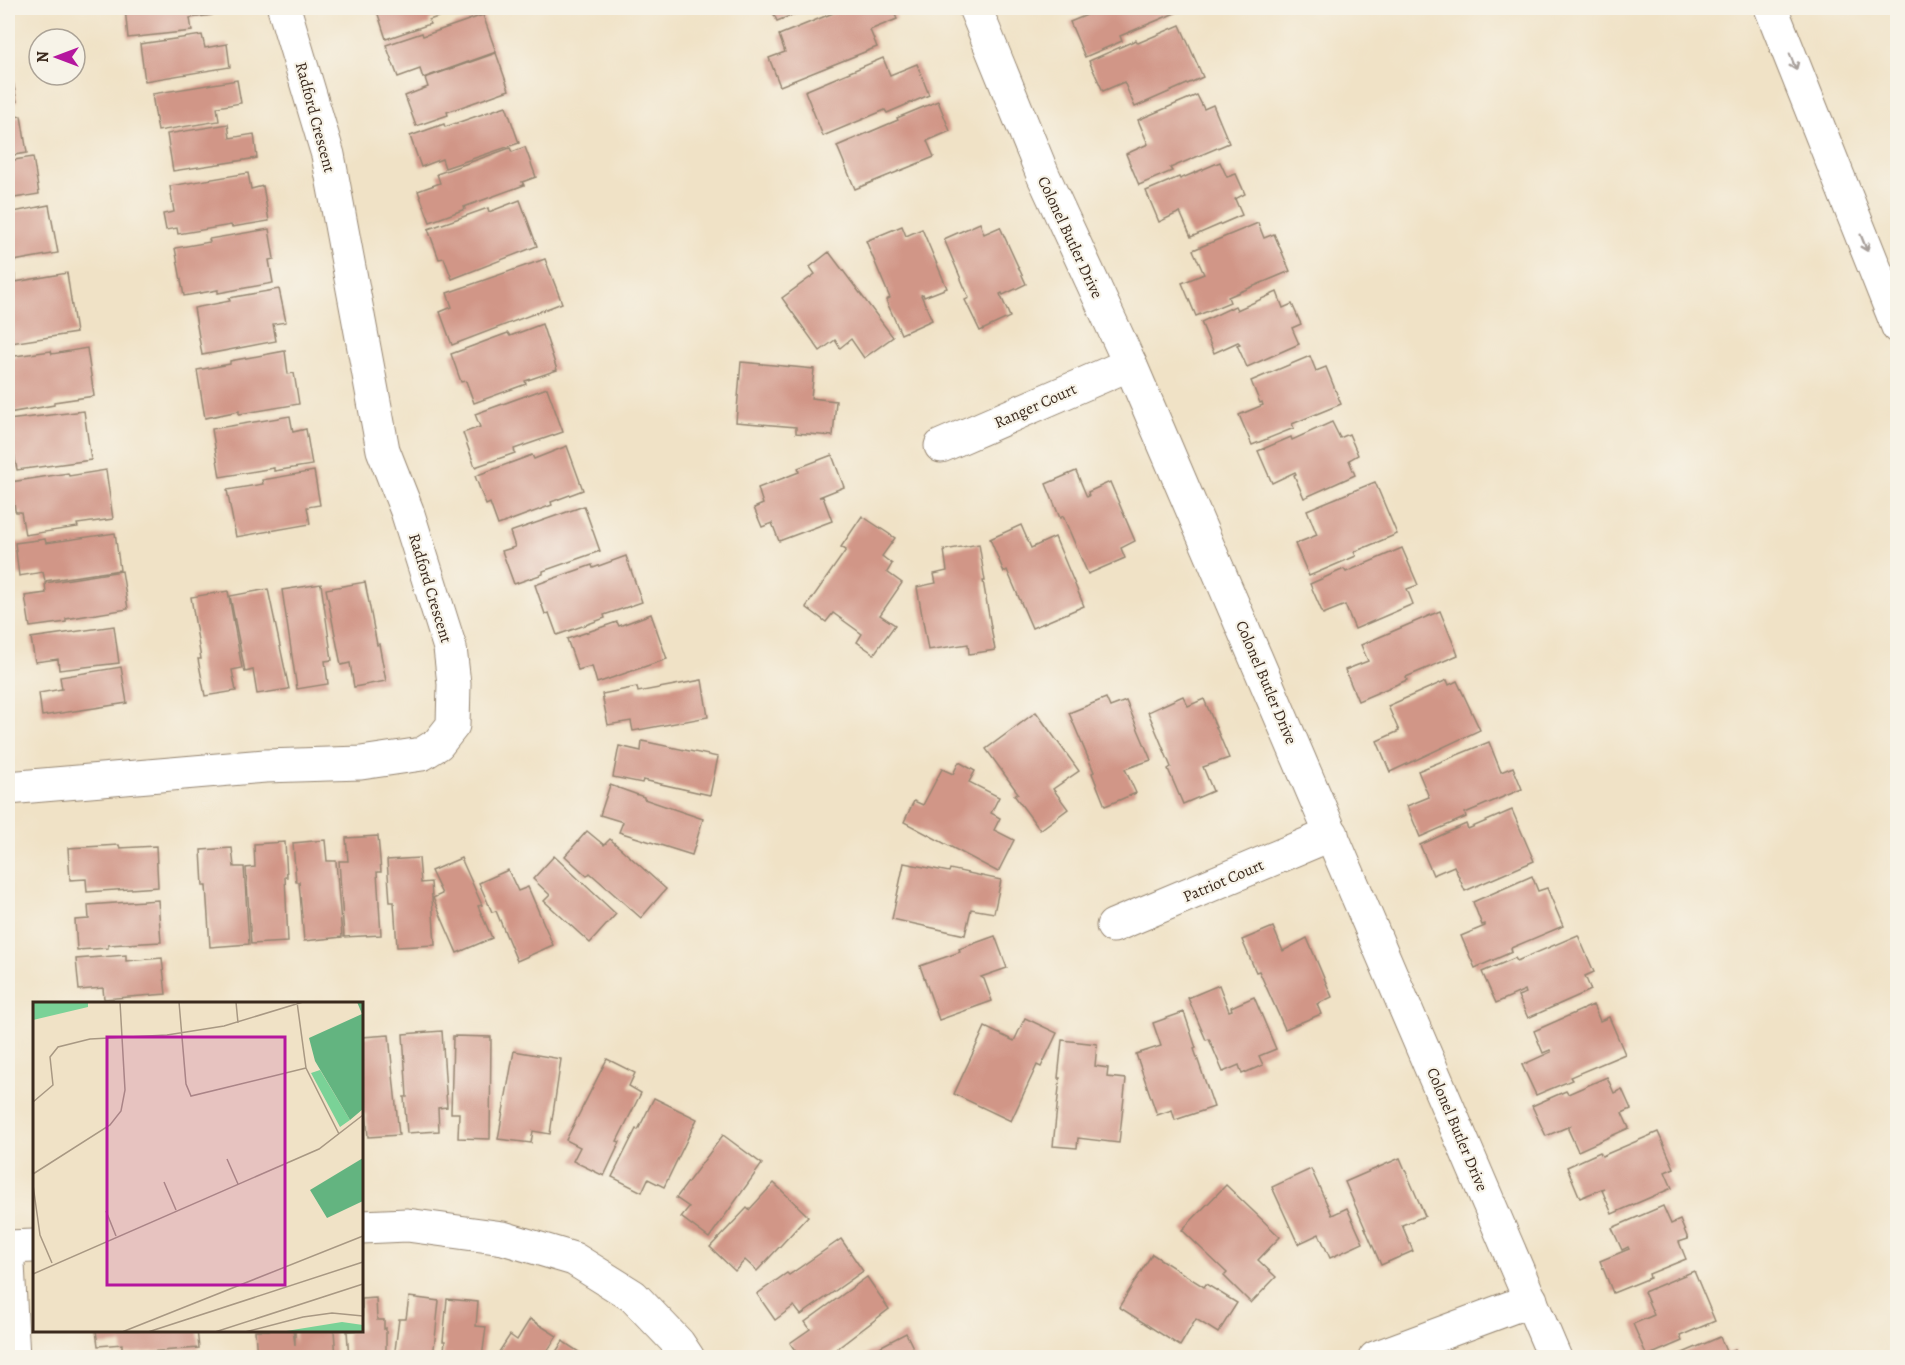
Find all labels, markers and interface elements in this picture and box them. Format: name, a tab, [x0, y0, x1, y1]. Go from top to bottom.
north arrow	[27, 27, 87, 87]
text: N	[32, 51, 54, 63]
one-way arrow	[1788, 52, 1799, 71]
street label: Radford Crescent	[290, 60, 340, 175]
street label: Colonel Butler Drive	[1032, 173, 1108, 302]
one-way arrow	[1859, 234, 1870, 252]
street label: Ranger Court	[991, 378, 1080, 434]
street label: Radford Crescent	[403, 531, 457, 646]
street label: Colonel Butler Drive	[1230, 617, 1302, 748]
street label: Patriot Court	[1179, 854, 1267, 908]
inset map	[33, 1002, 363, 1332]
street label: Colonel Butler Drive	[1421, 1064, 1493, 1195]

